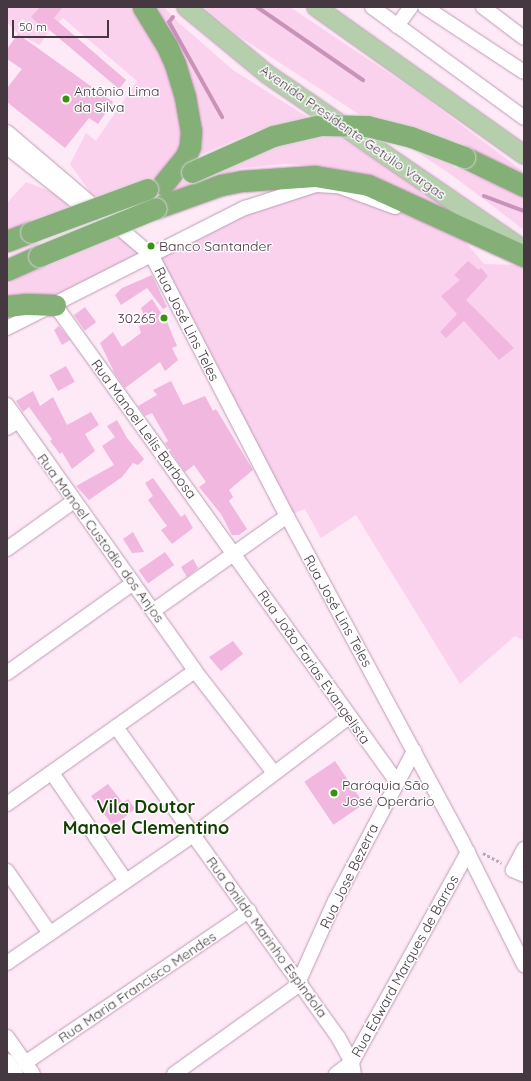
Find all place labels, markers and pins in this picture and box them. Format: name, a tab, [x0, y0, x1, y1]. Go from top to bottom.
place label: Antônio Lima da Silva	[74, 83, 159, 116]
marker: Antônio Lima da Silva	[61, 94, 71, 104]
place label: Banco Santander	[159, 238, 272, 254]
marker: Banco Santander	[146, 241, 156, 251]
place label: 30265	[117, 310, 156, 326]
marker: 30265	[159, 313, 169, 323]
place label: Paróquia São José Operário	[342, 777, 434, 810]
marker: Paróquia São José Operário	[329, 788, 339, 798]

